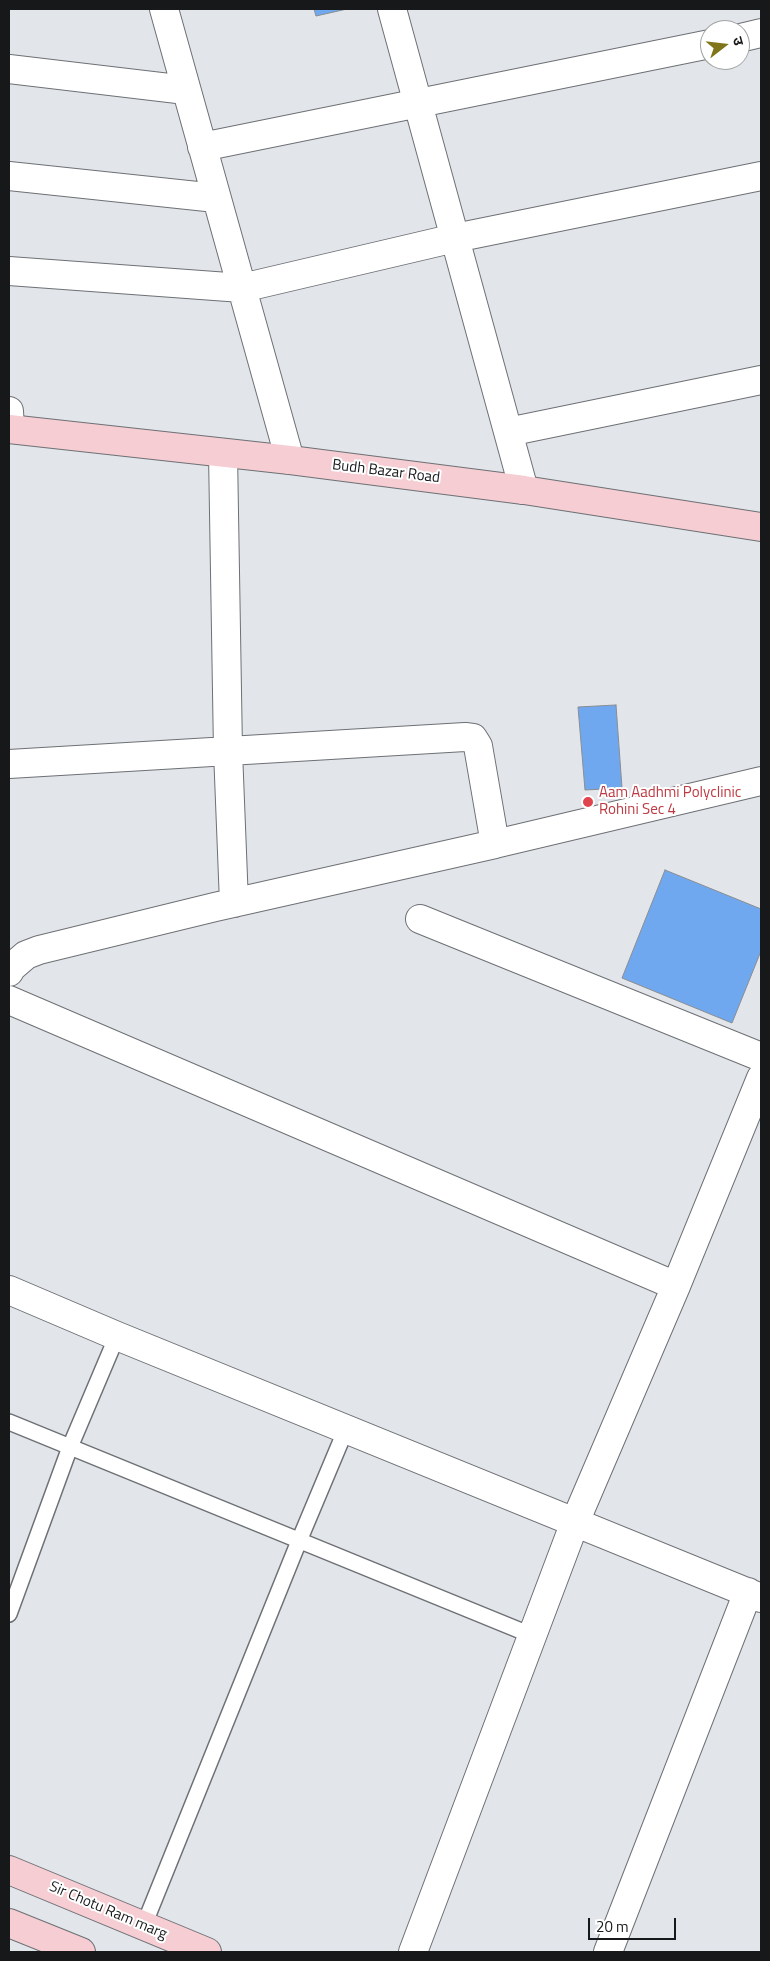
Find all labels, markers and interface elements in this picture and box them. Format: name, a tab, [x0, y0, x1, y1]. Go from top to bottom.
north arrow	[700, 20, 750, 70]
text: उ	[728, 34, 750, 48]
street label: Budh Bazar Road	[331, 456, 441, 488]
place label: Aam Aadhmi Polyclinic Rohini Sec 4	[599, 784, 741, 819]
marker: Aam Aadhmi Polyclinic Rohini Sec 4	[581, 795, 595, 809]
street label: Sir Chotu Ram marg	[47, 1878, 169, 1944]
scale bar	[590, 1908, 678, 1940]
text: 20 m	[596, 1915, 629, 1938]

